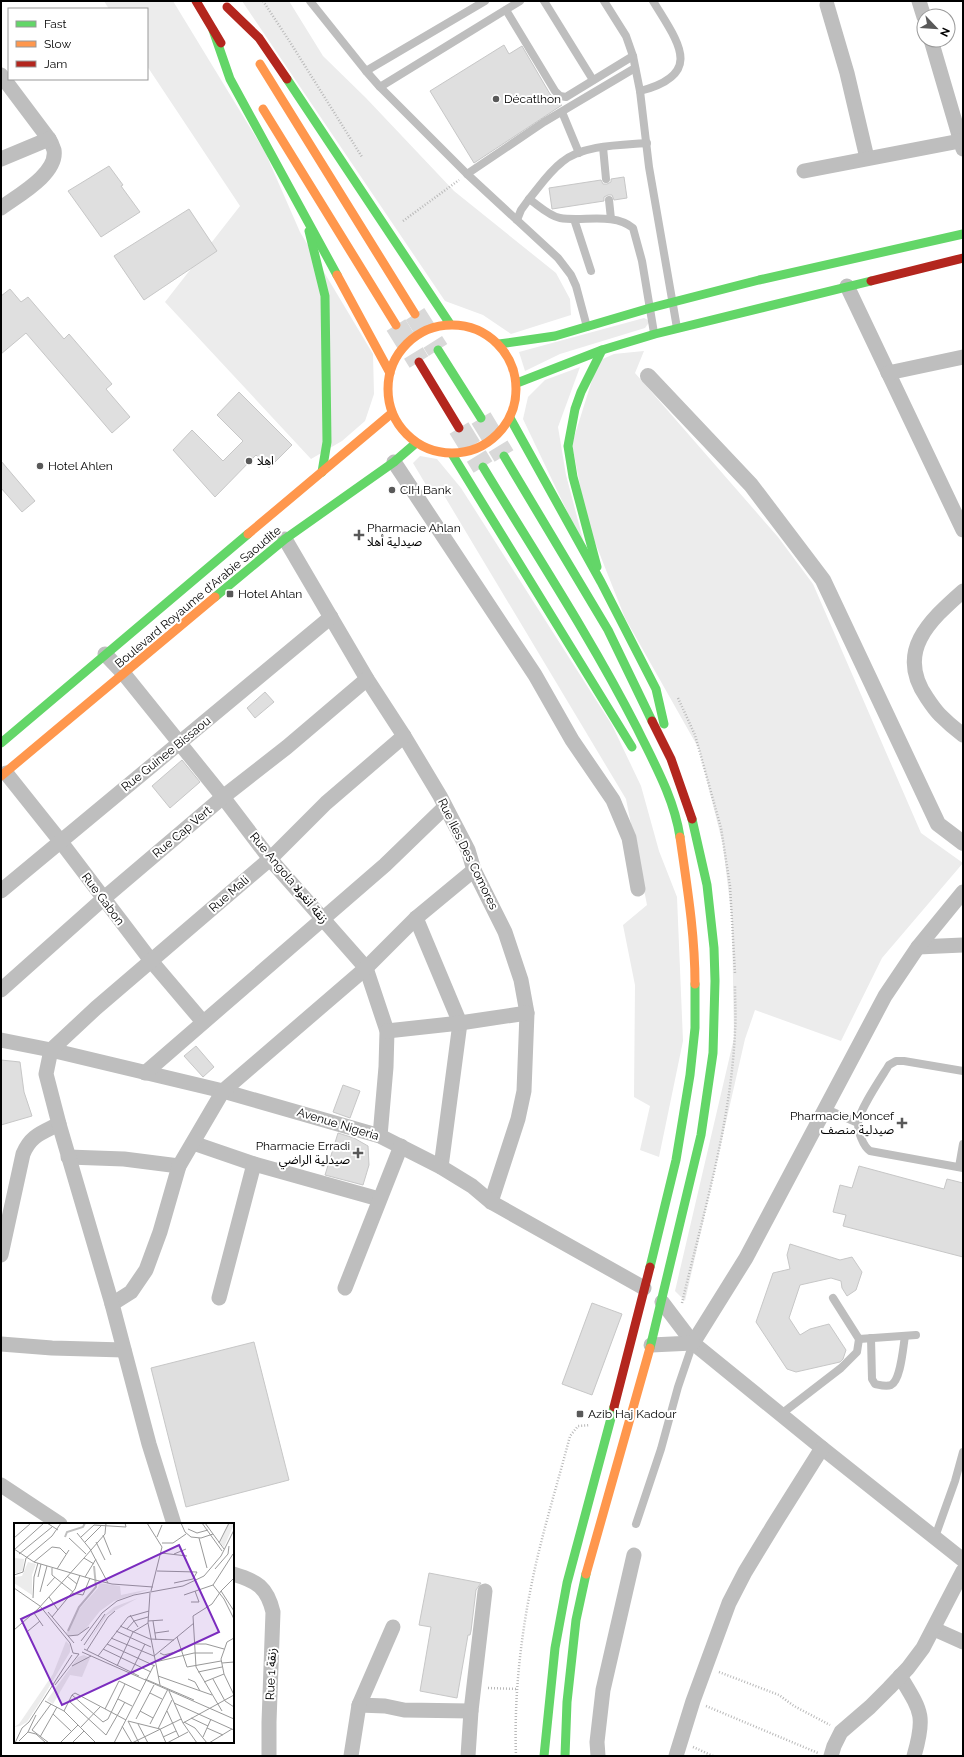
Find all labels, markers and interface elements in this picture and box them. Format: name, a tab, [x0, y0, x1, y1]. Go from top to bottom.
legend	[8, 8, 148, 80]
north arrow	[916, 8, 956, 48]
text: Fast	[44, 17, 67, 31]
text: N	[937, 25, 952, 39]
text: Slow	[44, 37, 71, 51]
text: Jam	[44, 57, 67, 71]
place label: Décatlhon	[504, 92, 561, 106]
marker: Décatlhon	[491, 94, 501, 104]
place label: اهلا	[257, 454, 274, 468]
marker: اهلا	[244, 456, 254, 466]
place label: Hotel Ahlen	[48, 459, 113, 473]
marker: Hotel Ahlen	[35, 461, 45, 471]
place label: CIH Bank	[400, 483, 452, 497]
marker: CIH Bank	[387, 485, 397, 495]
place label: Pharmacie Ahlan صيدلية أهلا	[367, 521, 461, 549]
street label: Boulevard Royaume d'Arabie Saoudite	[112, 523, 284, 671]
marker: Pharmacie Ahlan صيدلية أهلا	[354, 530, 364, 540]
place label: Hotel Ahlan	[238, 587, 302, 601]
marker: Hotel Ahlan	[225, 589, 235, 599]
street label: Rue Guinee Bissaou	[119, 714, 213, 794]
street label: Rue Iles Des Comores	[435, 796, 501, 912]
street label: Rue Cap Vert	[150, 803, 214, 861]
street label: Rue Angola زنقة أنغولا	[247, 829, 331, 926]
street label: Rue Gabon	[79, 870, 127, 928]
street label: Rue Mali	[206, 873, 252, 915]
street label: Avenue Nigeria	[295, 1105, 381, 1143]
place label: Pharmacie Moncef صيدلية منصف	[790, 1109, 895, 1137]
marker: Pharmacie Moncef صيدلية منصف	[897, 1118, 907, 1128]
place label: Pharmacie Erradi صيدلية الراضي	[256, 1139, 350, 1170]
marker: Pharmacie Erradi صيدلية الراضي	[353, 1148, 363, 1158]
place label: Azib Haj Kadour	[588, 1407, 677, 1421]
marker: Azib Haj Kadour	[575, 1409, 585, 1419]
inset map	[14, 1523, 234, 1743]
street label: Rue 1 زنقة	[263, 1648, 279, 1700]

